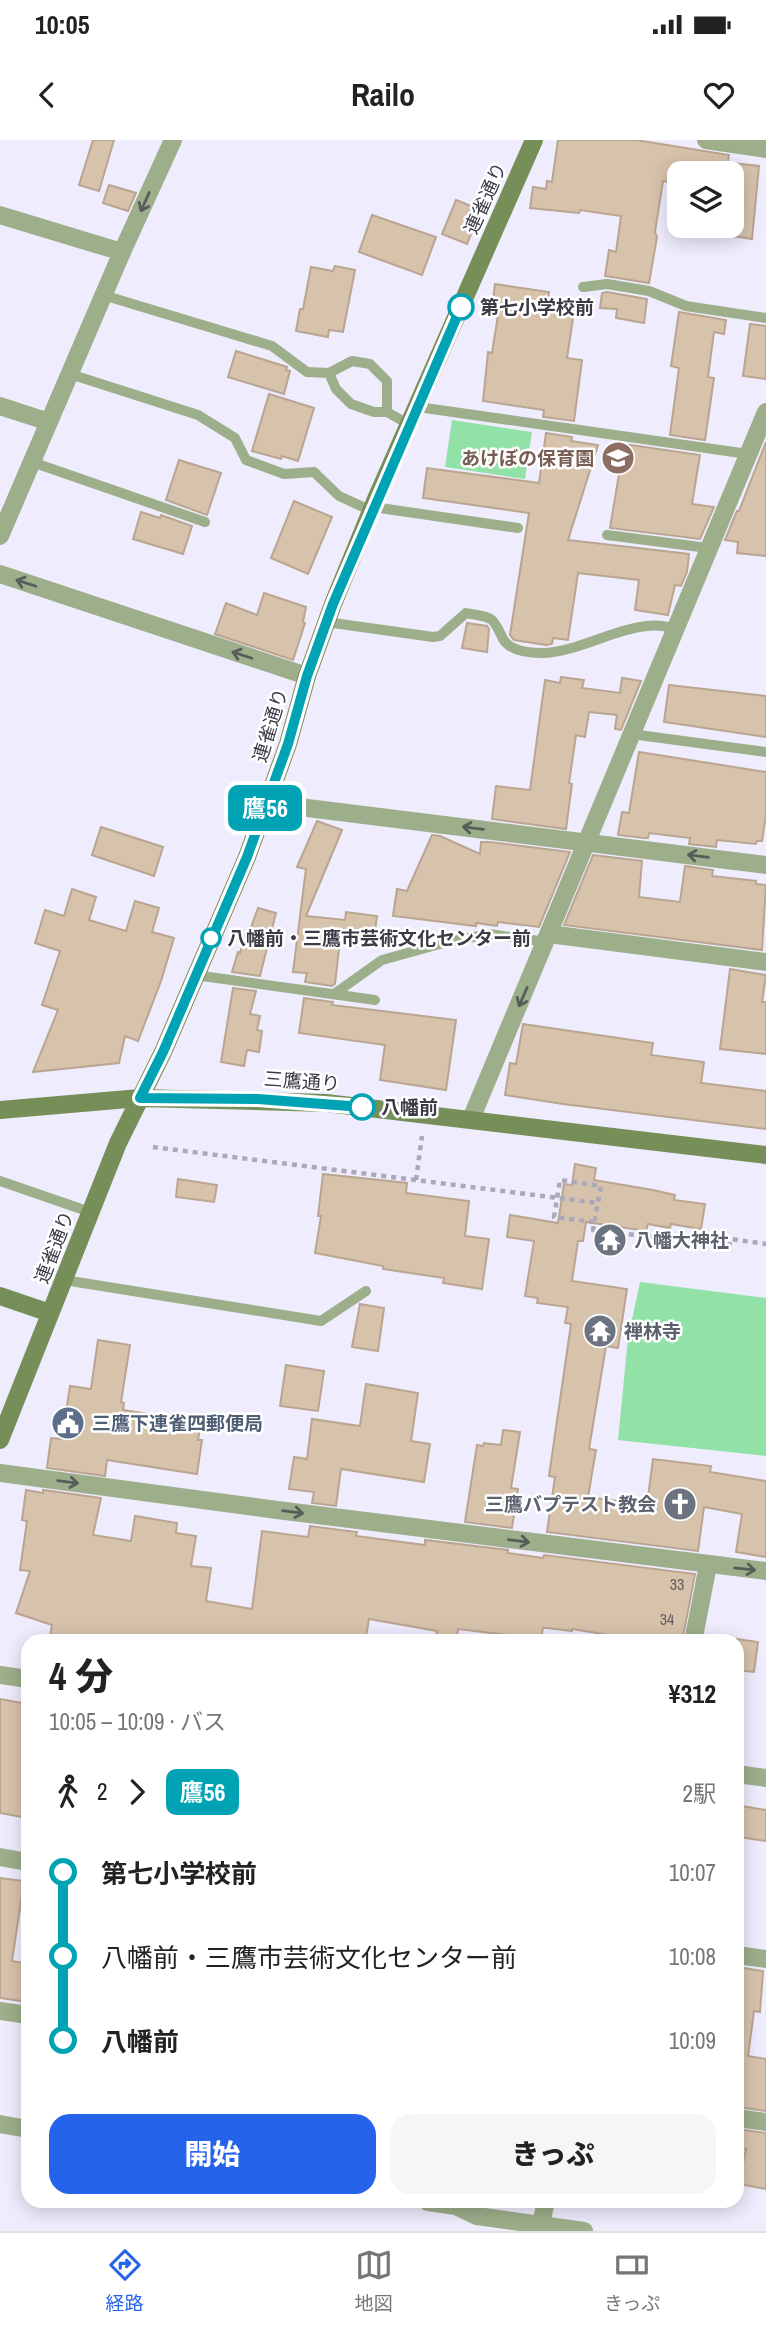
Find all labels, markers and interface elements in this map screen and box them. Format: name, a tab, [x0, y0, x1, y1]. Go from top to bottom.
text: 10:05	[35, 7, 90, 42]
text: Railo	[351, 73, 415, 116]
icon: back	[28, 76, 66, 114]
icon: heart	[700, 76, 738, 114]
street label: 連雀通り	[458, 158, 512, 238]
map controls	[667, 161, 744, 238]
button: layers	[667, 161, 744, 238]
one-way arrow	[137, 191, 151, 212]
marker: 第七小学校前	[448, 294, 474, 320]
place label: 第七小学校前	[480, 294, 594, 320]
school or university icon: あけぼの保育園	[599, 439, 637, 477]
place label: あけぼの保育園	[461, 445, 594, 471]
one-way arrow	[16, 576, 38, 588]
one-way arrow	[232, 647, 254, 660]
street label: 連雀通り	[246, 685, 294, 765]
line badge: 鷹56	[225, 785, 305, 831]
text: 鷹56	[242, 792, 288, 824]
one-way arrow	[462, 821, 484, 834]
one-way arrow	[687, 849, 710, 862]
place label: 八幡前・三鷹市芸術文化センター前	[227, 925, 531, 951]
marker: 八幡前・三鷹市芸術文化センター前	[201, 928, 221, 948]
one-way arrow	[515, 985, 528, 1007]
street label: 三鷹通り	[263, 1065, 341, 1097]
marker: 八幡前	[349, 1094, 375, 1120]
place label: 八幡前	[381, 1094, 438, 1120]
street label: 連雀通り	[28, 1207, 80, 1287]
temple icon: 八幡大神社	[591, 1221, 629, 1259]
place label: 八幡大神社	[634, 1227, 729, 1253]
temple icon: 禅林寺	[581, 1312, 619, 1350]
place label: 禅林寺	[624, 1318, 681, 1344]
public building icon: 三鷹下連雀四郵便局	[49, 1404, 87, 1442]
place label: 三鷹下連雀四郵便局	[92, 1410, 263, 1436]
one-way arrow	[56, 1476, 78, 1489]
church icon: 三鷹バプテスト教会	[661, 1485, 699, 1523]
place label: 三鷹バプテスト教会	[485, 1491, 656, 1517]
one-way arrow	[281, 1506, 304, 1519]
one-way arrow	[507, 1534, 530, 1547]
one-way arrow	[733, 1563, 755, 1576]
house number: 33	[670, 1573, 684, 1595]
house number: 34	[660, 1608, 674, 1630]
text: 4 分	[49, 1651, 113, 1702]
text: ¥312	[669, 1676, 716, 1711]
text: 10:05 – 10:09 · バス	[49, 1706, 226, 1737]
icon: walk	[49, 1773, 87, 1811]
icon: forward	[118, 1773, 156, 1811]
text: 2	[97, 1776, 108, 1807]
text: 鷹56	[180, 1776, 225, 1808]
text: 2駅	[683, 1778, 716, 1809]
text: 第七小学校前	[101, 1856, 257, 1891]
text: 10:07	[669, 1857, 716, 1888]
text: 八幡前・三鷹市芸術文化センター前	[101, 1940, 517, 1975]
text: 10:08	[669, 1941, 716, 1972]
text: 八幡前	[101, 2024, 179, 2059]
text: 10:09	[669, 2025, 716, 2056]
button: 開始	[49, 2114, 376, 2194]
button: きっぷ	[390, 2114, 716, 2194]
tab: 経路	[106, 2246, 144, 2316]
tab: 地図	[355, 2246, 393, 2316]
tab: きっぷ	[604, 2246, 660, 2316]

